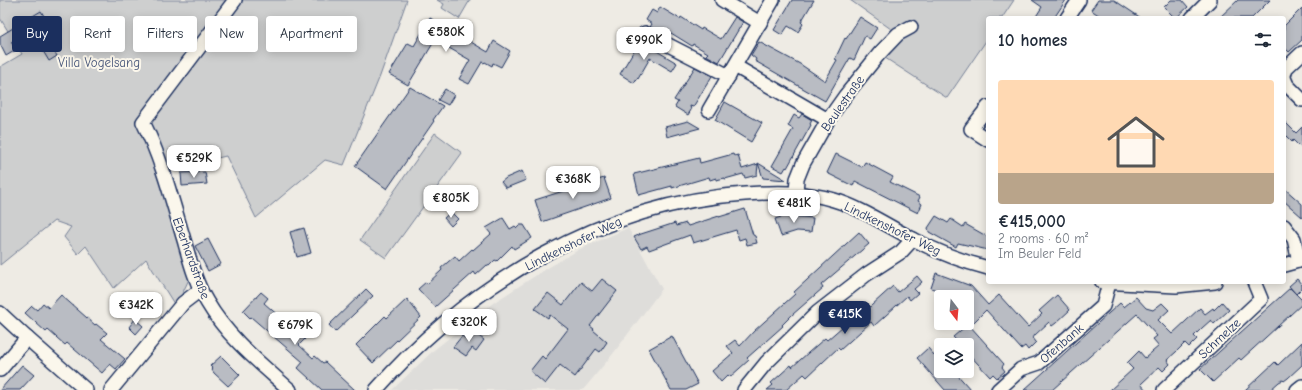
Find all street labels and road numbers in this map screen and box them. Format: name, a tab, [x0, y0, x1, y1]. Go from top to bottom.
street label: Beulestraße	[818, 72, 867, 134]
street label: Lindkenshofer Weg	[842, 199, 944, 258]
street label: Lindkenshofer Weg	[522, 214, 624, 273]
street label: Eberhardstraße	[170, 215, 213, 302]
street label: Schmelze	[1195, 315, 1244, 362]
street label: Ofenbank	[1037, 320, 1087, 366]

